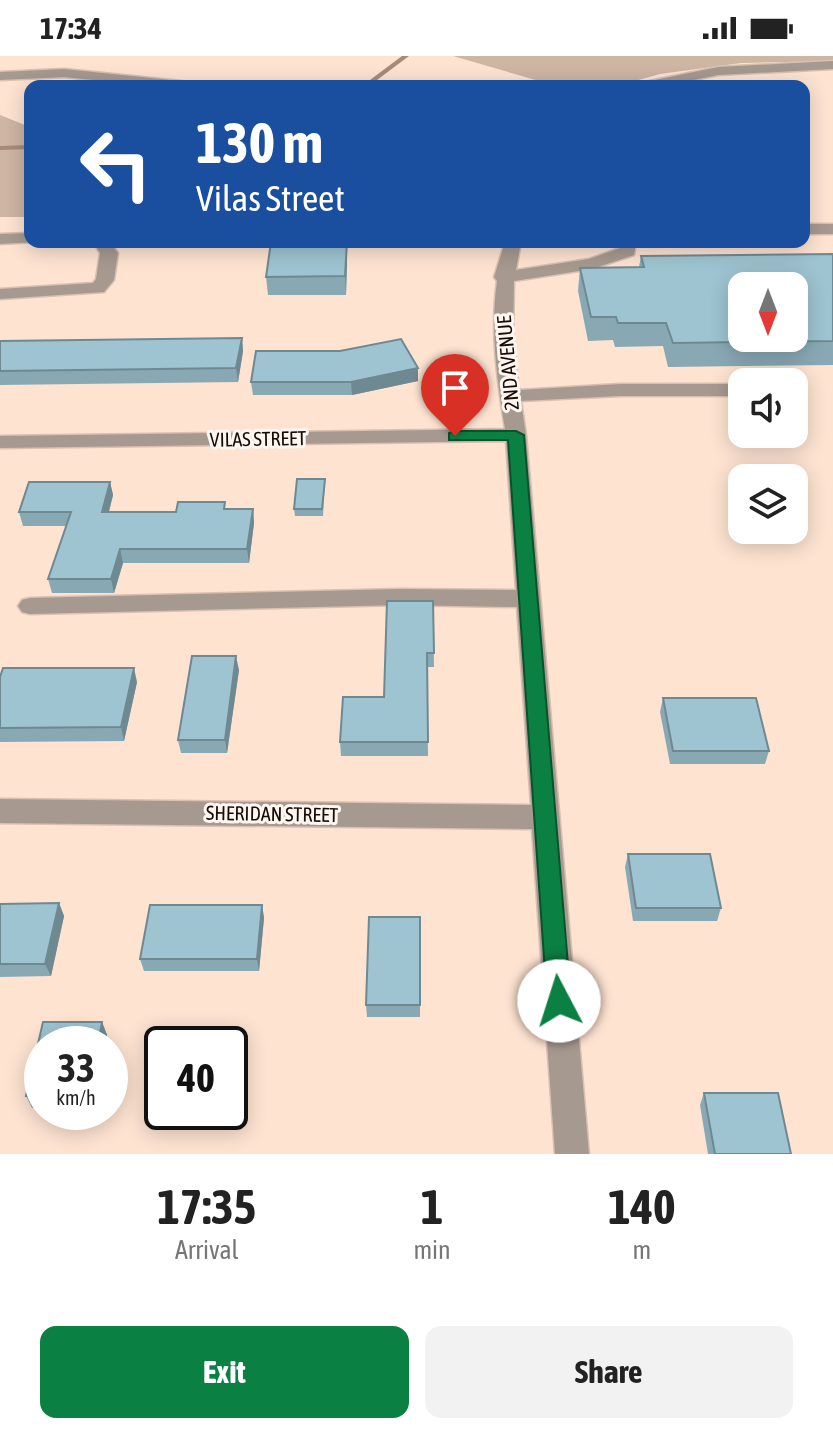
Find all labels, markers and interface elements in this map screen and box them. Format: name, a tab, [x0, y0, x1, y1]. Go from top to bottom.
text: 17:34	[40, 11, 102, 45]
text: 130 m	[196, 111, 323, 175]
icon: left	[64, 112, 168, 216]
text: Vilas Street	[196, 177, 345, 219]
north arrow	[728, 272, 808, 352]
map controls	[728, 272, 808, 544]
street label: 2ND AVENUE	[492, 314, 523, 411]
pin	[421, 354, 489, 436]
icon: arrive	[433, 366, 477, 410]
button: sound	[728, 368, 808, 448]
street label: VILAS STREET	[210, 426, 307, 451]
button: layers	[728, 464, 808, 544]
street label: SHERIDAN STREET	[206, 801, 339, 826]
position arrow	[517, 959, 601, 1043]
speed limit sign: 40	[144, 1026, 248, 1130]
text: 33	[57, 1045, 95, 1090]
text: km/h	[56, 1086, 96, 1109]
text: 17:35	[157, 1179, 256, 1234]
text: 1	[421, 1179, 443, 1234]
text: 140	[608, 1179, 676, 1234]
text: Arrival	[175, 1235, 238, 1265]
text: min	[413, 1235, 451, 1265]
text: m	[632, 1235, 651, 1265]
button: Exit	[40, 1326, 409, 1418]
button: Share	[425, 1326, 793, 1418]

